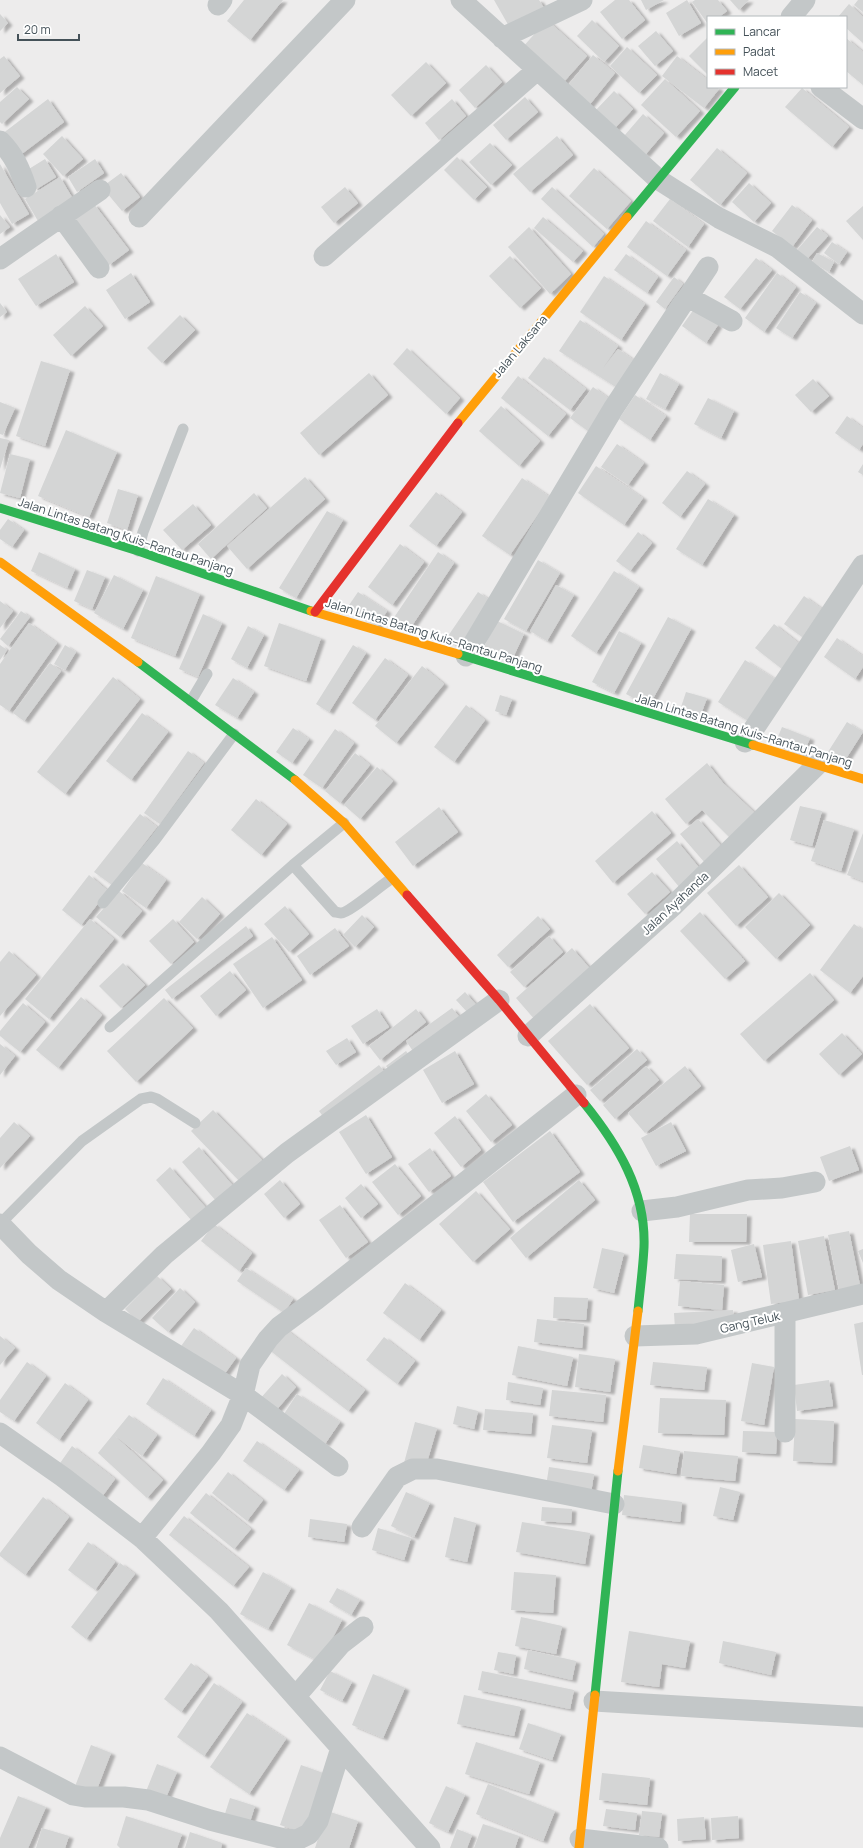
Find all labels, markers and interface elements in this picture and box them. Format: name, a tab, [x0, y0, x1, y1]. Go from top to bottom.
scale bar	[18, 16, 79, 42]
legend	[707, 16, 847, 88]
text: 20 m	[24, 21, 51, 38]
text: Lancar	[743, 23, 781, 40]
text: Padat	[743, 43, 775, 60]
text: Macet	[743, 63, 778, 80]
street label: Jalan Laksana	[489, 311, 551, 381]
street label: Jalan Lintas Batang Kuis–Rantau Panjang	[16, 493, 236, 579]
street label: Jalan Lintas Batang Kuis–Rantau Panjang	[323, 594, 545, 676]
street label: Jalan Lintas Batang Kuis–Rantau Panjang	[633, 689, 855, 771]
street label: Jalan Ayahanda	[638, 868, 712, 938]
street label: Gang Teluk	[718, 1307, 783, 1337]

